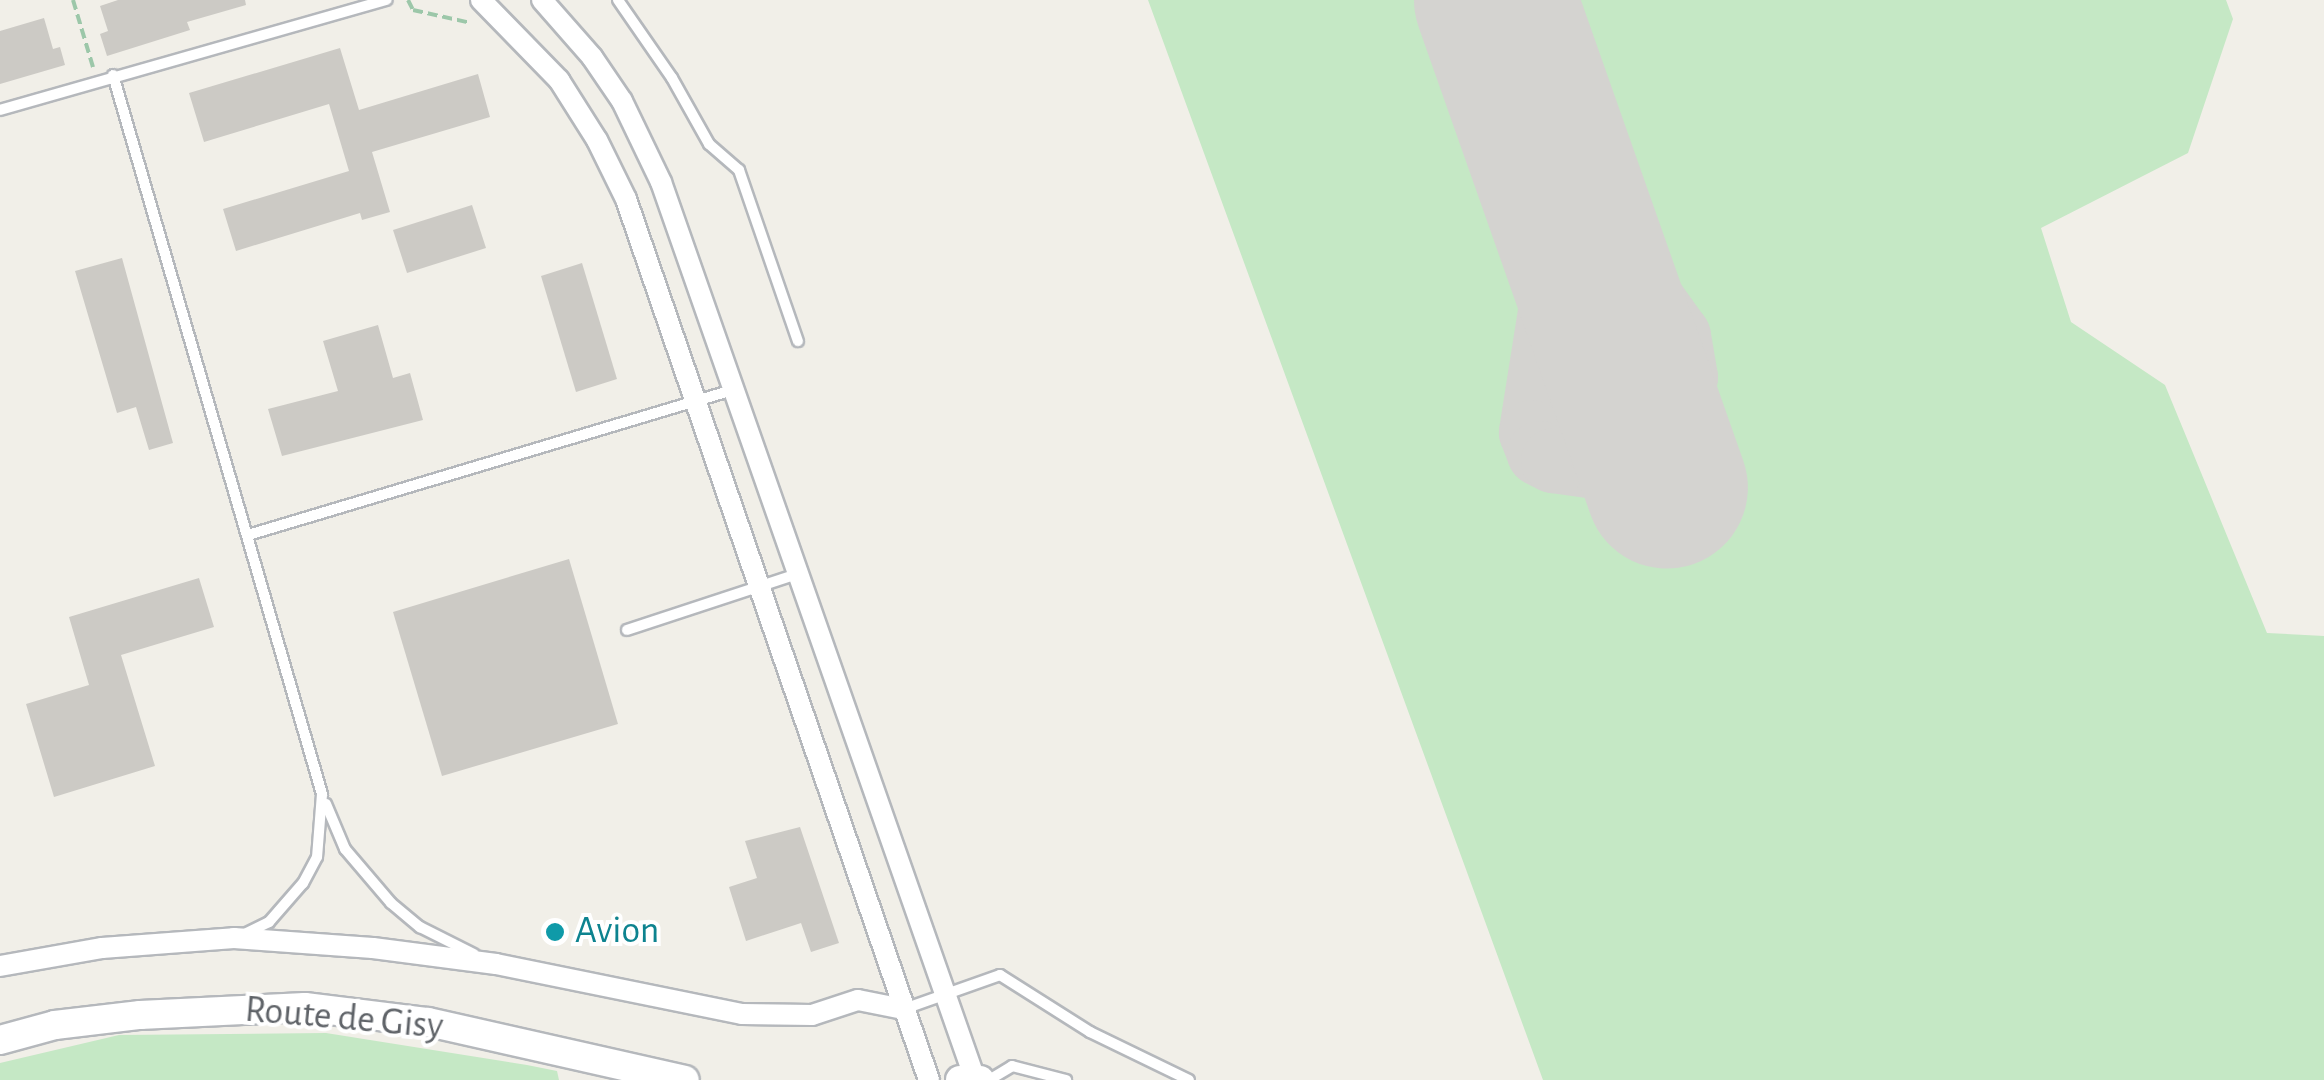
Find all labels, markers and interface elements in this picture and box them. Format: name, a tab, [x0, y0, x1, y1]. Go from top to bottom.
place label: Avion	[575, 909, 659, 955]
marker: Avion	[544, 921, 566, 943]
street label: Route de Gisy	[243, 988, 445, 1050]

